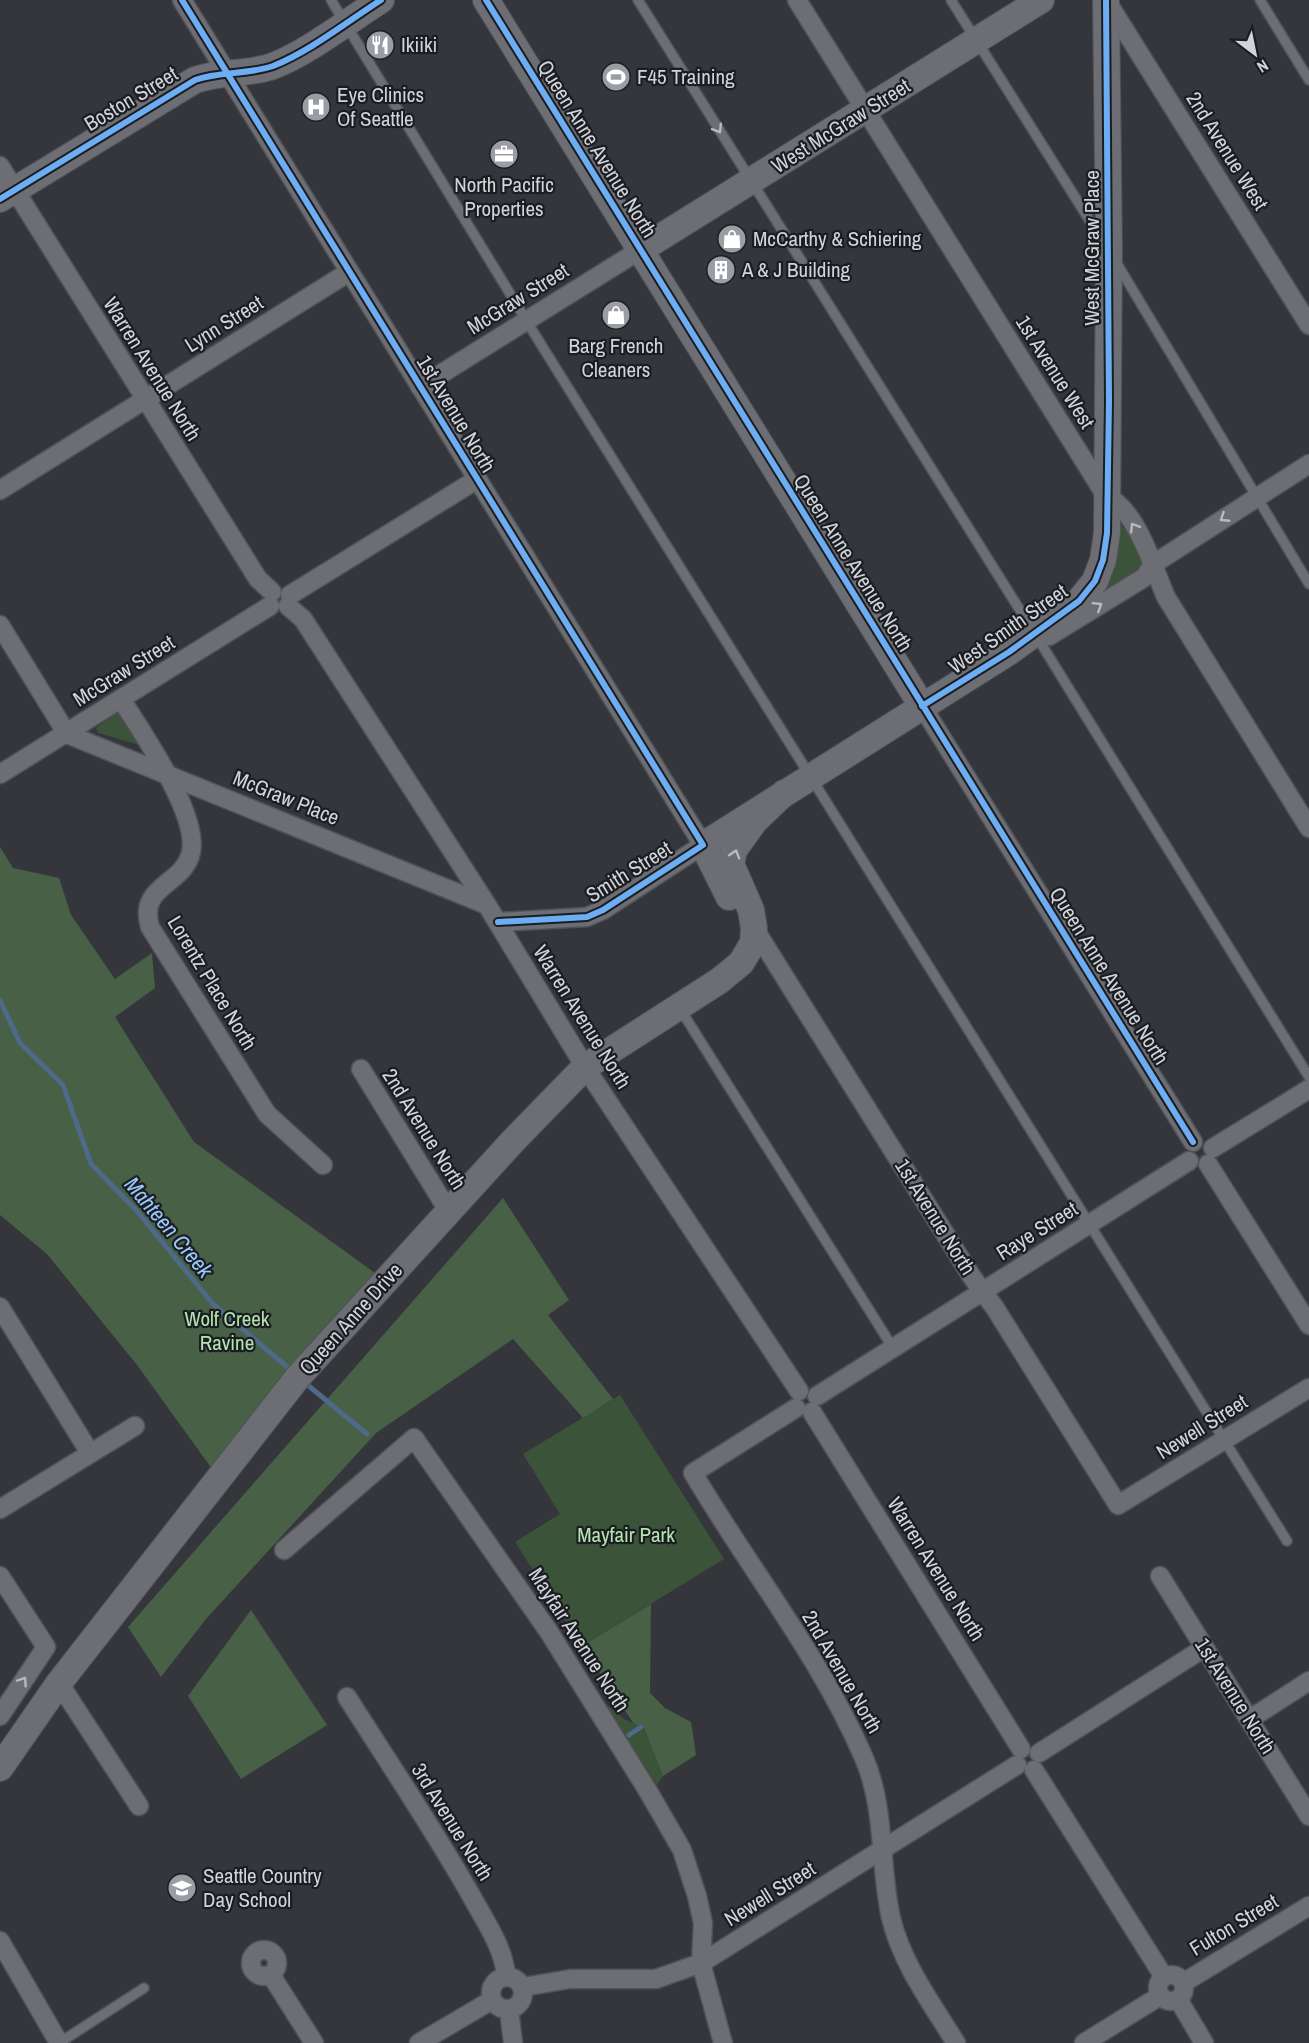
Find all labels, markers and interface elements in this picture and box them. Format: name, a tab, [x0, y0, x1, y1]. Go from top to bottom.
north arrow	[1225, 24, 1285, 84]
restaurant icon: Ikiiki	[364, 29, 396, 61]
place label: Ikiiki	[401, 30, 437, 59]
street label: Queen Anne Avenue North	[531, 54, 664, 243]
text: N	[1253, 55, 1273, 79]
street label: Boston Street	[79, 59, 183, 138]
sports icon: F45 Training	[600, 61, 632, 93]
place label: F45 Training	[637, 62, 735, 91]
street label: West McGraw Street	[766, 71, 916, 180]
place label: Eye Clinics Of Seattle	[337, 80, 424, 133]
street label: 2nd Avenue West	[1180, 86, 1275, 216]
hospital icon: Eye Clinics Of Seattle	[300, 91, 332, 123]
one-way arrow	[711, 122, 722, 133]
office icon: North Pacific Properties	[488, 138, 520, 170]
place label: North Pacific Properties	[454, 170, 554, 223]
street label: West McGraw Place	[1077, 170, 1106, 326]
shop icon: McCarthy & Schiering	[716, 223, 748, 255]
place label: McCarthy & Schiering	[753, 224, 922, 253]
building icon: A & J Building	[705, 254, 737, 286]
place label: A & J Building	[741, 255, 851, 284]
street label: McGraw Street	[461, 256, 574, 341]
street label: Lynn Street	[179, 288, 269, 359]
street label: Warren Avenue North	[96, 291, 208, 446]
shop icon: Barg French Cleaners	[600, 299, 632, 331]
street label: 1st Avenue West	[1009, 309, 1102, 434]
place label: Barg French Cleaners	[569, 331, 663, 384]
street label: 1st Avenue North	[410, 350, 503, 478]
street label: Queen Anne Avenue North	[787, 468, 920, 657]
one-way arrow	[1220, 511, 1231, 522]
one-way arrow	[1130, 523, 1141, 534]
street label: West Smith Street	[942, 577, 1073, 680]
one-way arrow	[1091, 603, 1102, 614]
street label: McGraw Street	[67, 628, 180, 713]
street label: McGraw Place	[229, 763, 344, 832]
street label: Smith Street	[580, 834, 677, 909]
one-way arrow	[728, 849, 740, 859]
street label: Queen Anne Avenue North	[1043, 881, 1176, 1070]
street label: Lorentz Place North	[161, 910, 264, 1055]
street label: Warren Avenue North	[526, 939, 638, 1094]
street label: 2nd Avenue North	[376, 1063, 473, 1195]
street label: 1st Avenue North	[888, 1153, 983, 1280]
water label: Mahteen Creek	[118, 1170, 221, 1285]
street label: Raye Street	[990, 1194, 1083, 1267]
street label: Queen Anne Drive	[292, 1256, 409, 1381]
park label: Wolf Creek Ravine	[185, 1304, 270, 1357]
street label: Newell Street	[1151, 1387, 1253, 1466]
street label: Warren Avenue North	[880, 1491, 992, 1646]
park label: Mayfair Park	[577, 1520, 675, 1549]
street label: Mayfair Avenue North	[522, 1562, 637, 1717]
street label: 2nd Avenue North	[795, 1605, 889, 1739]
street label: 1st Avenue North	[1188, 1632, 1283, 1759]
one-way arrow	[16, 1677, 27, 1688]
street label: 3rd Avenue North	[405, 1757, 500, 1886]
street label: Newell Street	[719, 1854, 821, 1933]
place label: Seattle Country Day School	[203, 1861, 322, 1914]
school or university icon: Seattle Country Day School	[166, 1872, 198, 1904]
street label: Fulton Street	[1184, 1887, 1284, 1962]

